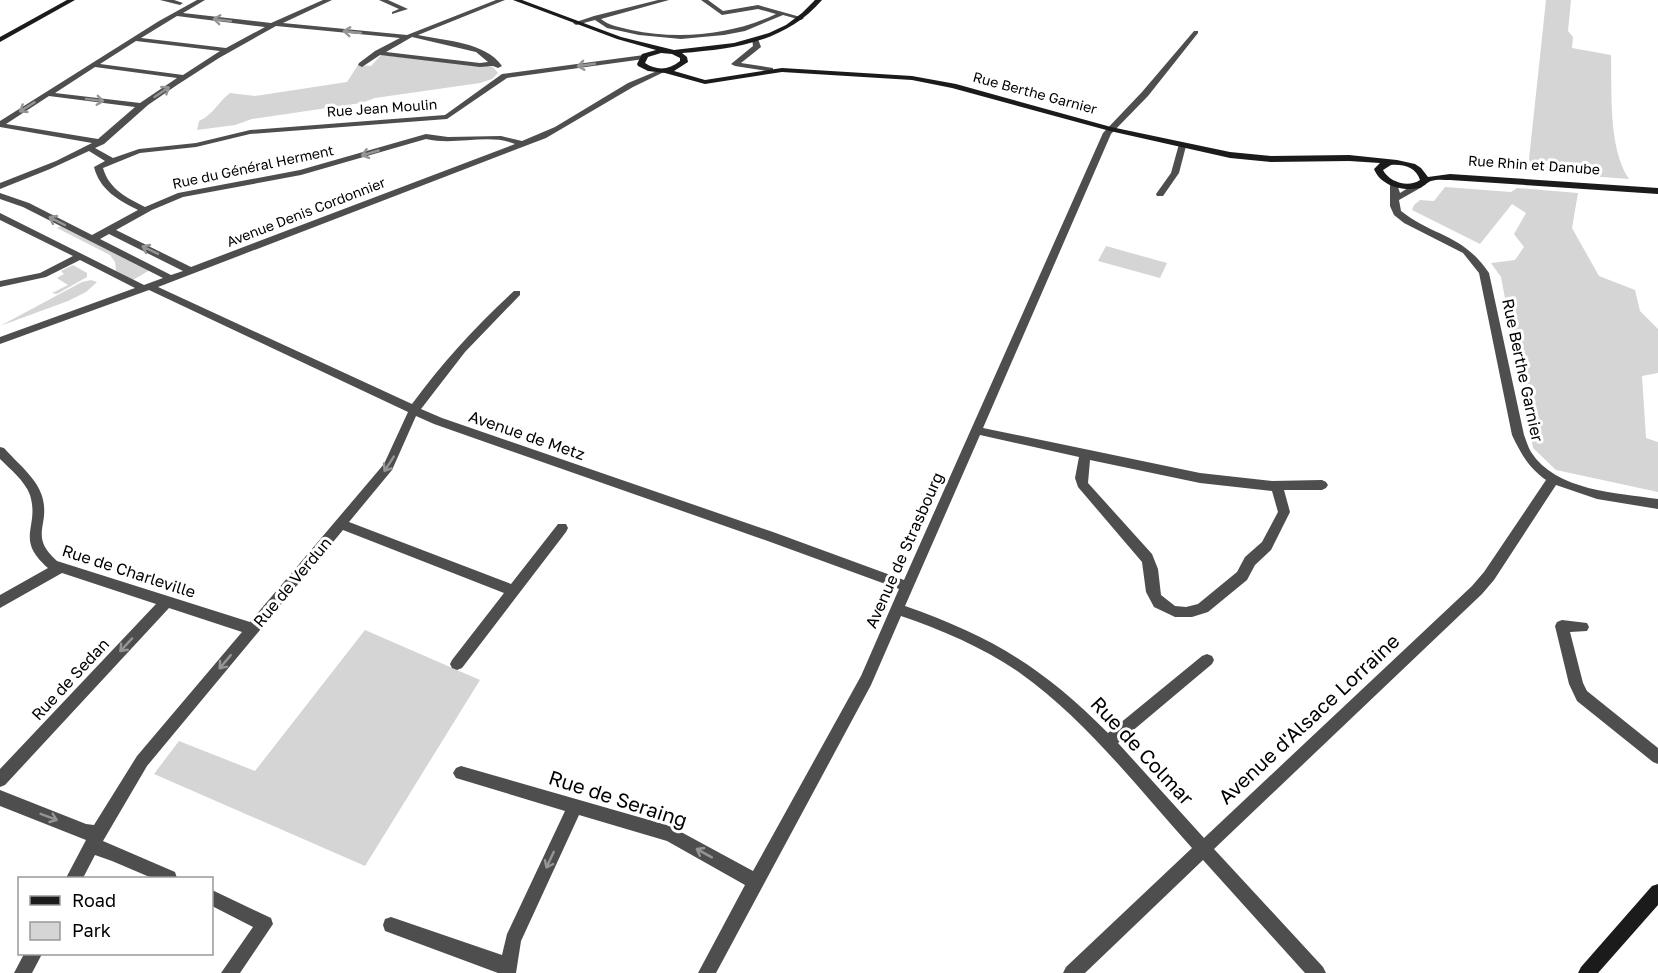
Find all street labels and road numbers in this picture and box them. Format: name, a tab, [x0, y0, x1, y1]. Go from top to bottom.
street label: Rue Berthe Garnier	[971, 68, 1099, 117]
street label: Rue Jean Moulin	[326, 95, 438, 120]
street label: Rue du Général Herment	[171, 141, 335, 192]
street label: Rue Rhin et Danube	[1468, 151, 1600, 178]
street label: Avenue Denis Cordonnier	[224, 173, 388, 250]
street label: Rue Berthe Garnier	[1498, 297, 1548, 443]
street label: Avenue de Metz	[466, 406, 588, 464]
street label: Avenue de Strasbourg	[861, 469, 947, 631]
street label: Rue de Verdun	[249, 533, 335, 631]
street label: Rue de Charleville	[60, 540, 198, 602]
street label: Avenue d'Alsace Lorraine	[1213, 628, 1404, 808]
street label: Rue de Sedan	[27, 634, 113, 724]
street label: Rue de Colmar	[1086, 691, 1199, 810]
street label: Rue de Seraing	[546, 764, 691, 832]

